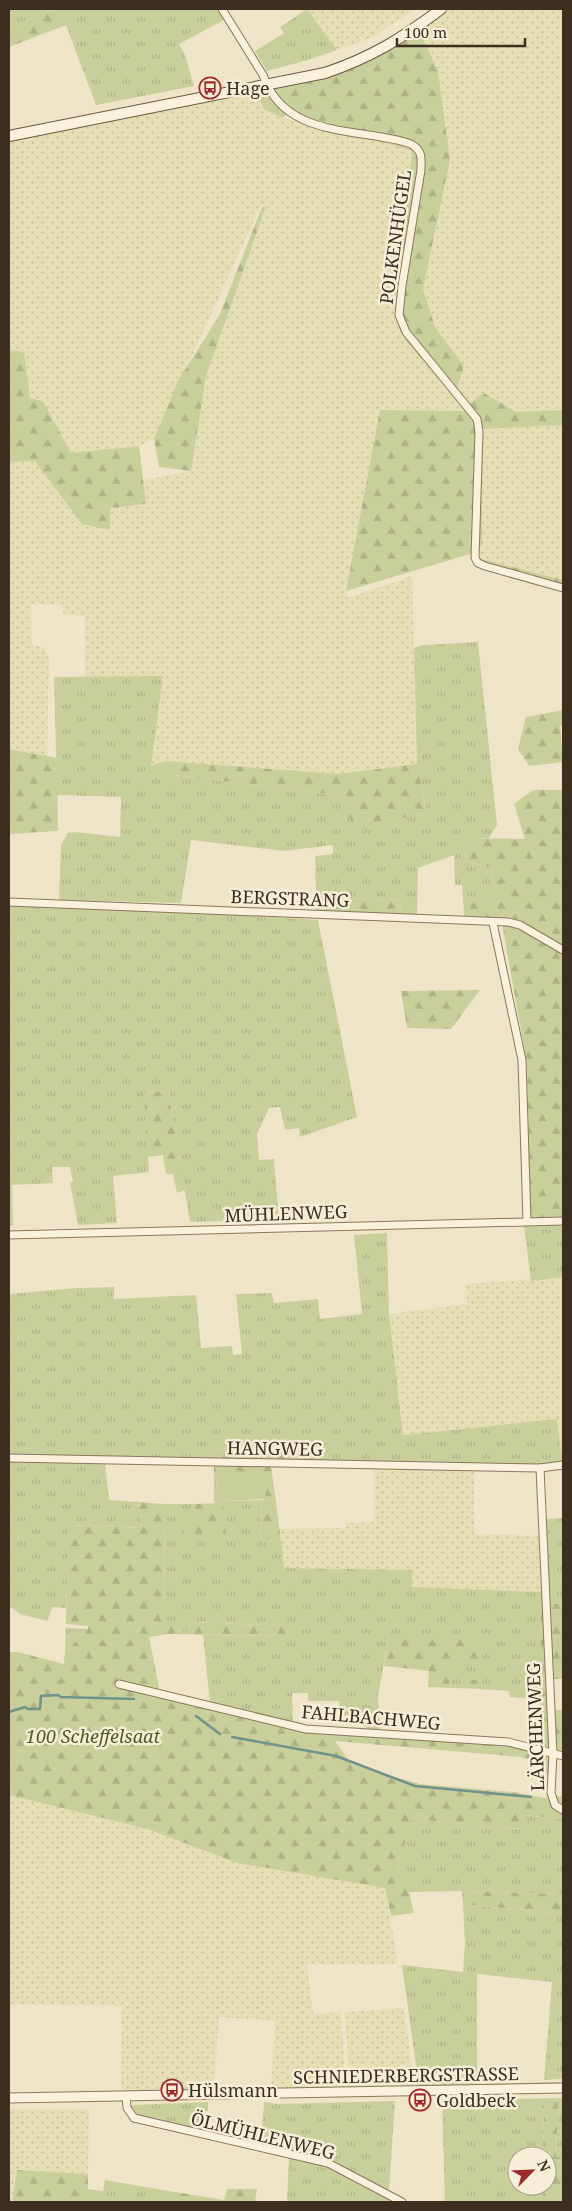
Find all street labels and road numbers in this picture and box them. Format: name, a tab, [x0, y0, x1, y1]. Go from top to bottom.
street label: POLKENHÜGEL	[374, 168, 416, 306]
street label: BERGSTRANG	[230, 884, 350, 912]
street label: MÜHLENWEG	[224, 1199, 348, 1227]
street label: HANGWEG	[227, 1435, 323, 1461]
street label: LÄRCHENWEG	[521, 1662, 549, 1792]
street label: FAHLBACHWEG	[300, 1699, 442, 1735]
street label: SCHNIEDERBERGSTRASSE	[293, 2061, 519, 2089]
street label: ÖLMÜHLENWEG	[188, 2105, 338, 2165]

